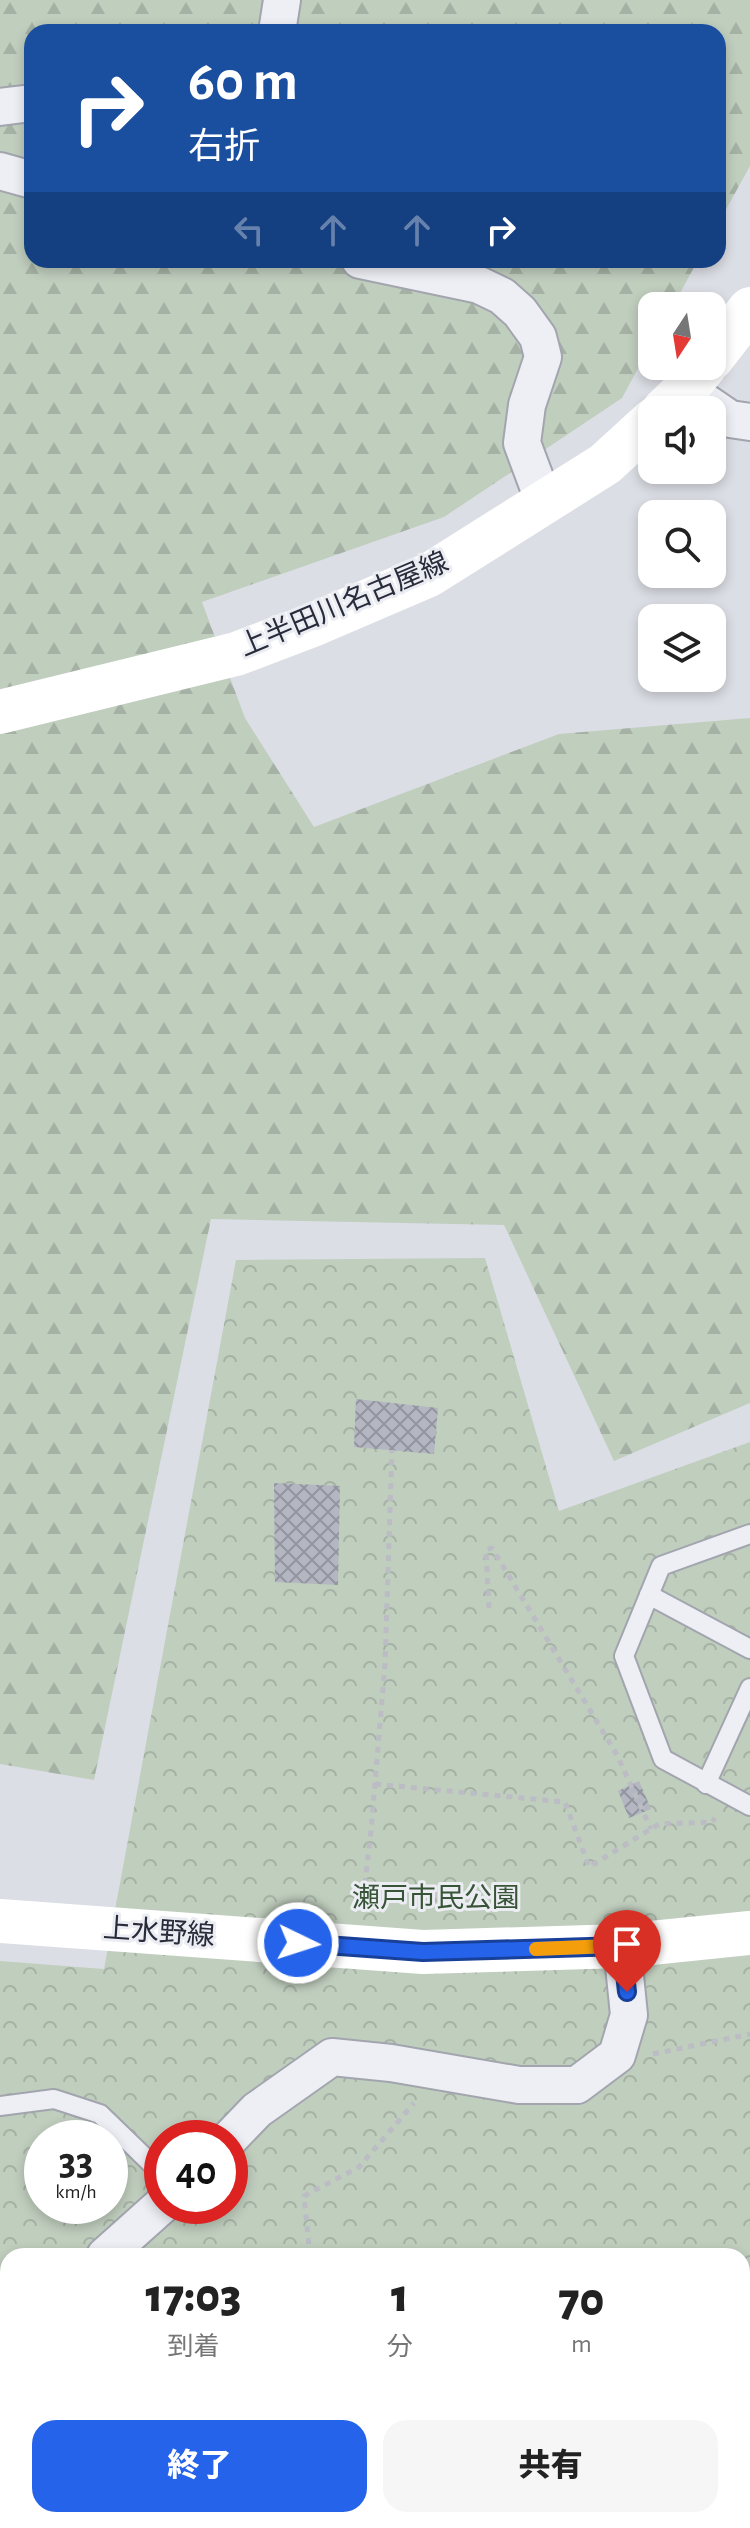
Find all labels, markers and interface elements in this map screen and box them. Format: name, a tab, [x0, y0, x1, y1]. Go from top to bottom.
text: 60 m	[188, 54, 298, 110]
icon: right	[56, 56, 160, 160]
text: 右折	[188, 129, 260, 165]
icon: left	[227, 208, 271, 252]
icon: ahead	[311, 208, 355, 252]
icon: ahead	[395, 208, 439, 252]
icon: right	[479, 208, 523, 252]
north arrow	[638, 292, 726, 380]
map controls	[638, 292, 726, 692]
button: sound	[638, 396, 726, 484]
button: search	[638, 500, 726, 588]
street label: 上半田川名古屋線	[235, 547, 453, 662]
button: layers	[638, 604, 726, 692]
park label: 瀬戸市民公園	[352, 1883, 520, 1913]
position arrow	[256, 1901, 340, 1985]
pin	[593, 1910, 661, 1992]
street label: 上水野線	[102, 1913, 216, 1951]
icon: arrive	[605, 1922, 649, 1966]
speed limit sign: 40	[144, 2120, 248, 2224]
text: 33	[59, 2142, 93, 2182]
text: km/h	[55, 2182, 97, 2202]
text: 17:03	[146, 2273, 241, 2321]
text: 1	[391, 2273, 409, 2321]
text: 70	[558, 2277, 604, 2325]
text: m	[571, 2331, 592, 2357]
text: 到着	[167, 2334, 219, 2360]
text: 分	[387, 2334, 413, 2360]
button: 終了	[32, 2420, 367, 2512]
button: 共有	[383, 2420, 718, 2512]

